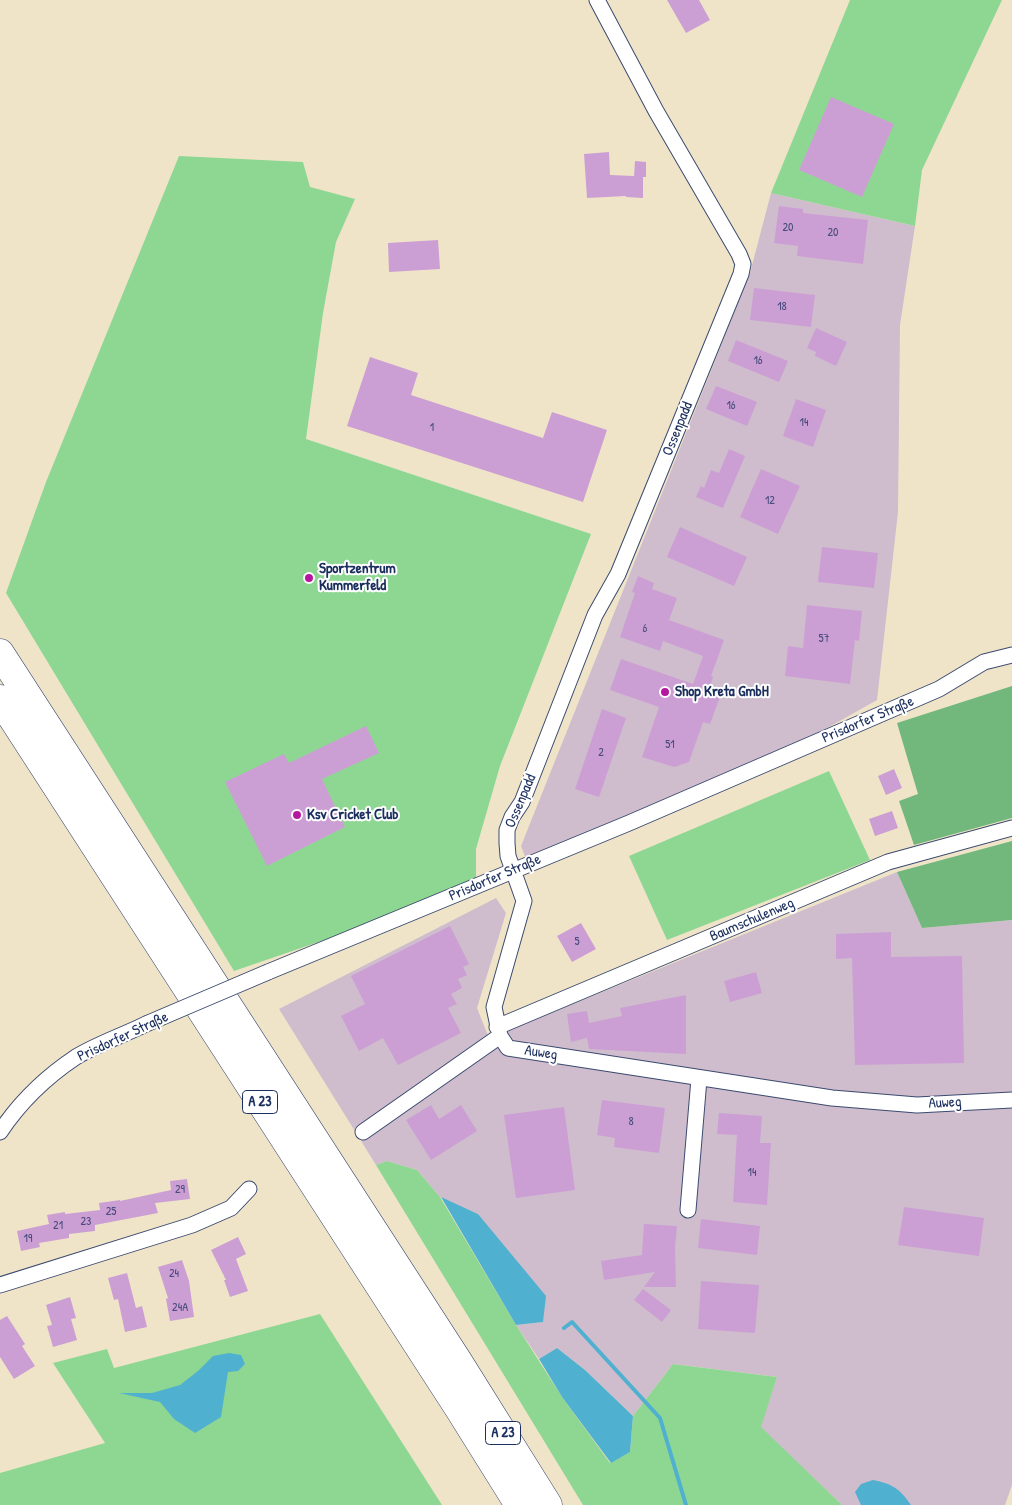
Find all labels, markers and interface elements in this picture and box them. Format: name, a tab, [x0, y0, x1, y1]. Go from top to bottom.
house number: 20	[783, 221, 793, 235]
house number: 20	[828, 226, 838, 240]
house number: 18	[777, 300, 787, 314]
house number: 16	[753, 354, 763, 368]
street label: Ossenpadd	[659, 399, 697, 459]
house number: 16	[726, 399, 736, 413]
house number: 14	[800, 416, 808, 430]
house number: 1	[430, 421, 434, 435]
house number: 12	[765, 494, 775, 508]
place label: Sportzentrum Kummerfeld	[319, 560, 396, 595]
marker: Sportzentrum Kummerfeld	[303, 572, 315, 584]
house number: 6	[643, 622, 647, 636]
house number: 57	[818, 632, 830, 646]
place label: Shop Kreta GmbH	[675, 683, 769, 701]
marker: Shop Kreta GmbH	[659, 686, 671, 698]
street label: Prisdorfer Straße	[819, 693, 917, 747]
house number: 51	[665, 738, 675, 752]
house number: 2	[598, 746, 604, 760]
street label: Ossenpadd	[502, 771, 540, 831]
place label: Ksv Cricket Club	[307, 806, 398, 824]
marker: Ksv Cricket Club	[291, 809, 303, 821]
street label: Prisdorfer Straße	[446, 851, 544, 905]
street label: Baumschulenweg	[707, 894, 797, 946]
house number: 5	[574, 935, 580, 949]
street label: Prisdorfer Straße	[75, 1008, 171, 1066]
street label: Auweg	[523, 1042, 559, 1064]
road number: A 23	[242, 1090, 278, 1114]
street label: Auweg	[928, 1093, 962, 1113]
house number: 8	[628, 1115, 634, 1129]
house number: 14	[748, 1166, 756, 1180]
house number: 29	[175, 1183, 185, 1197]
house number: 25	[106, 1205, 116, 1219]
house number: 23	[81, 1215, 91, 1229]
house number: 21	[53, 1219, 63, 1233]
house number: 19	[24, 1232, 32, 1246]
house number: 24	[169, 1267, 179, 1281]
house number: 24A	[172, 1301, 188, 1315]
road number: A 23	[486, 1422, 520, 1445]

